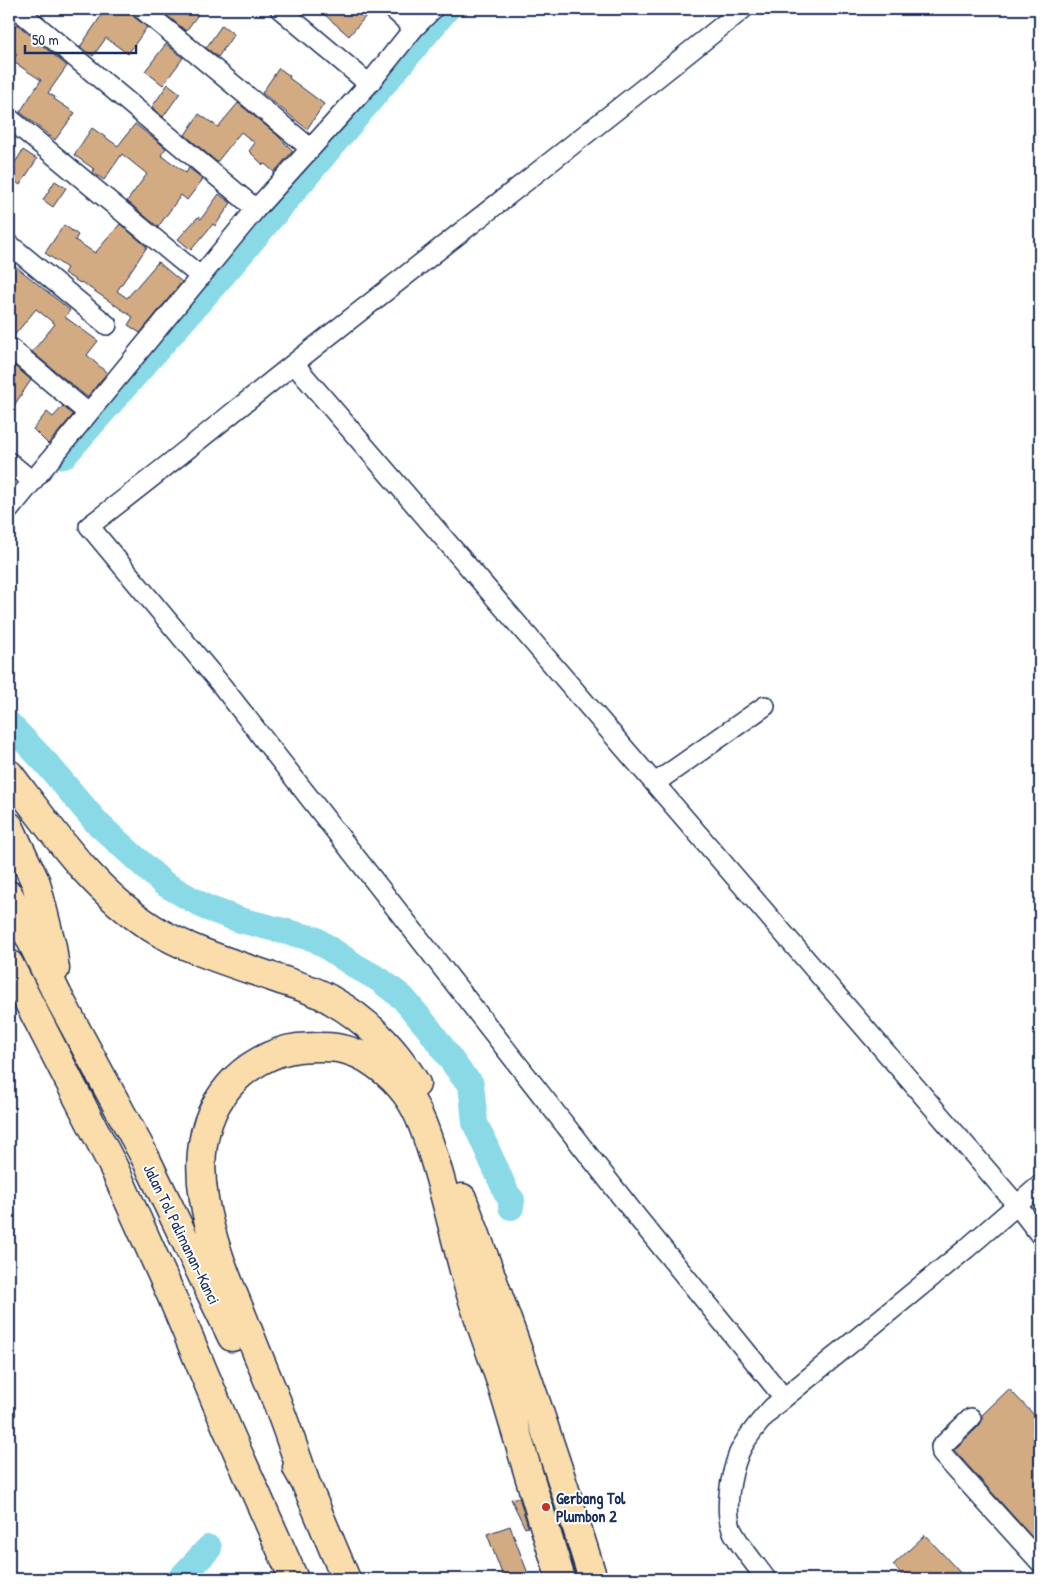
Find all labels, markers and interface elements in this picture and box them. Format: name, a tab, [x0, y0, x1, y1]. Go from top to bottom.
scale bar	[25, 22, 136, 54]
text: 50 m	[32, 29, 59, 50]
street label: Jalan Tol Palimanan–Kanci	[138, 1160, 226, 1308]
place label: Gerbang Tol Plumbon 2	[556, 1487, 626, 1527]
marker: Gerbang Tol Plumbon 2	[540, 1501, 552, 1513]

